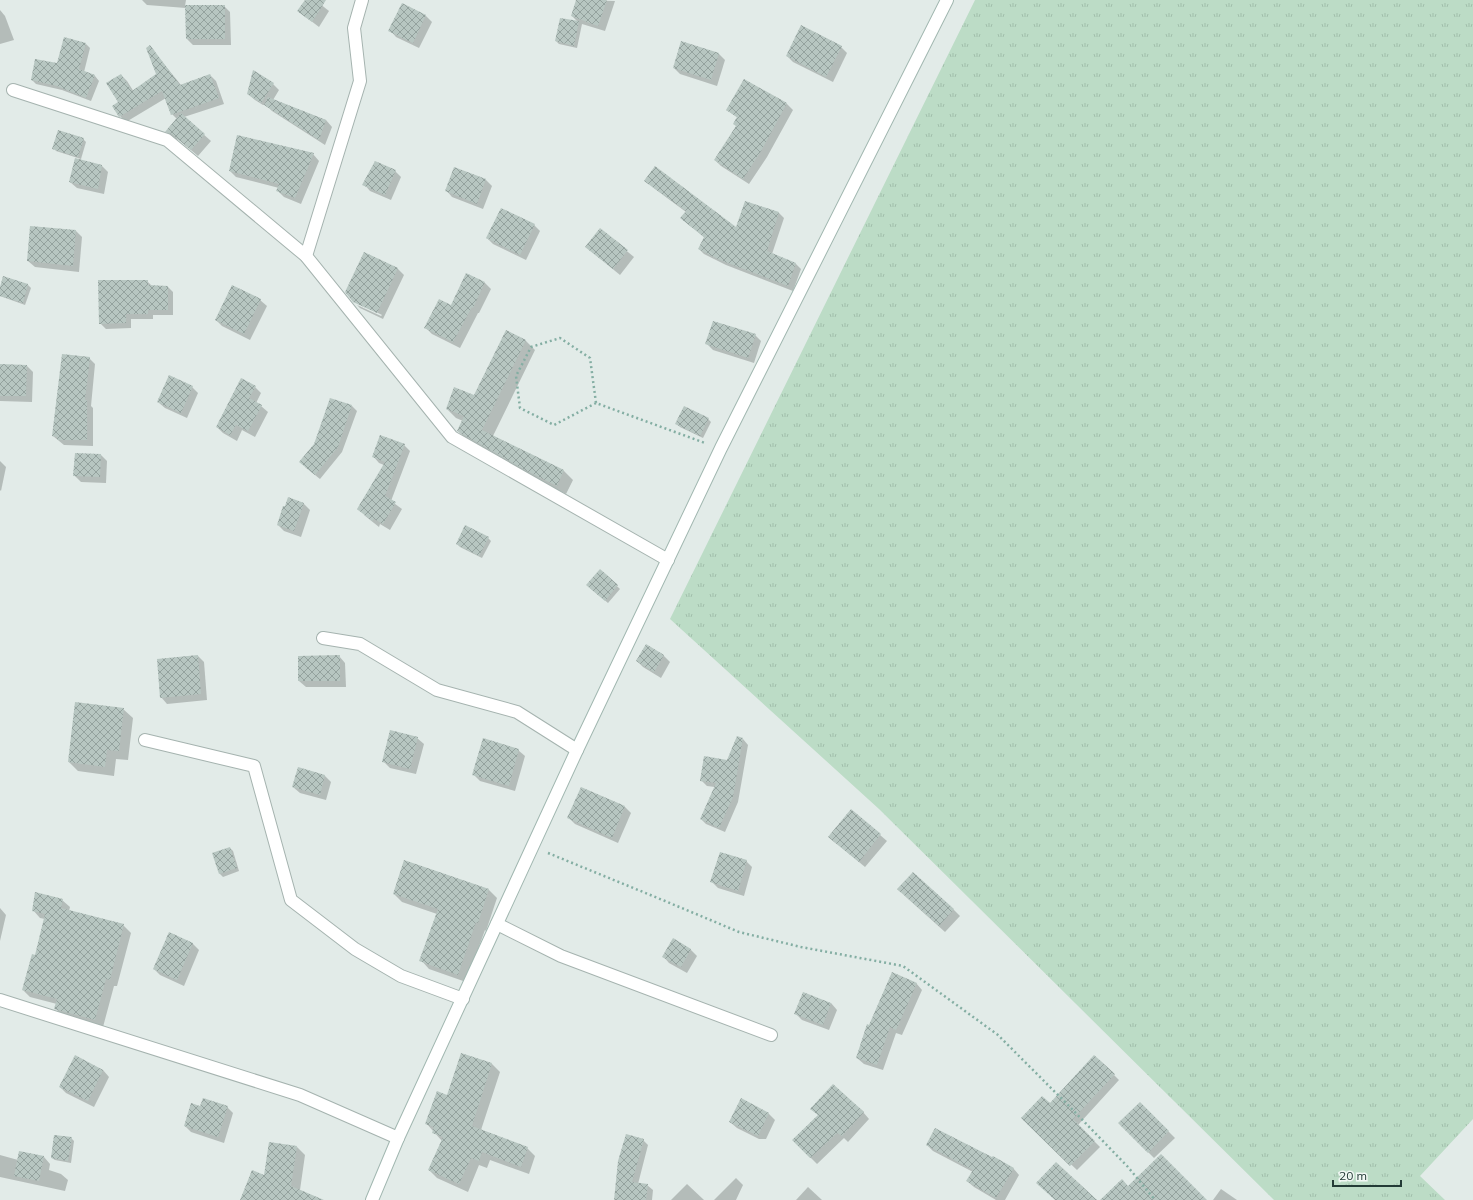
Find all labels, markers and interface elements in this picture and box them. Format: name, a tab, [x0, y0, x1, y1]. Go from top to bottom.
scale bar	[1333, 1162, 1401, 1188]
text: 20 m	[1339, 1168, 1367, 1183]

